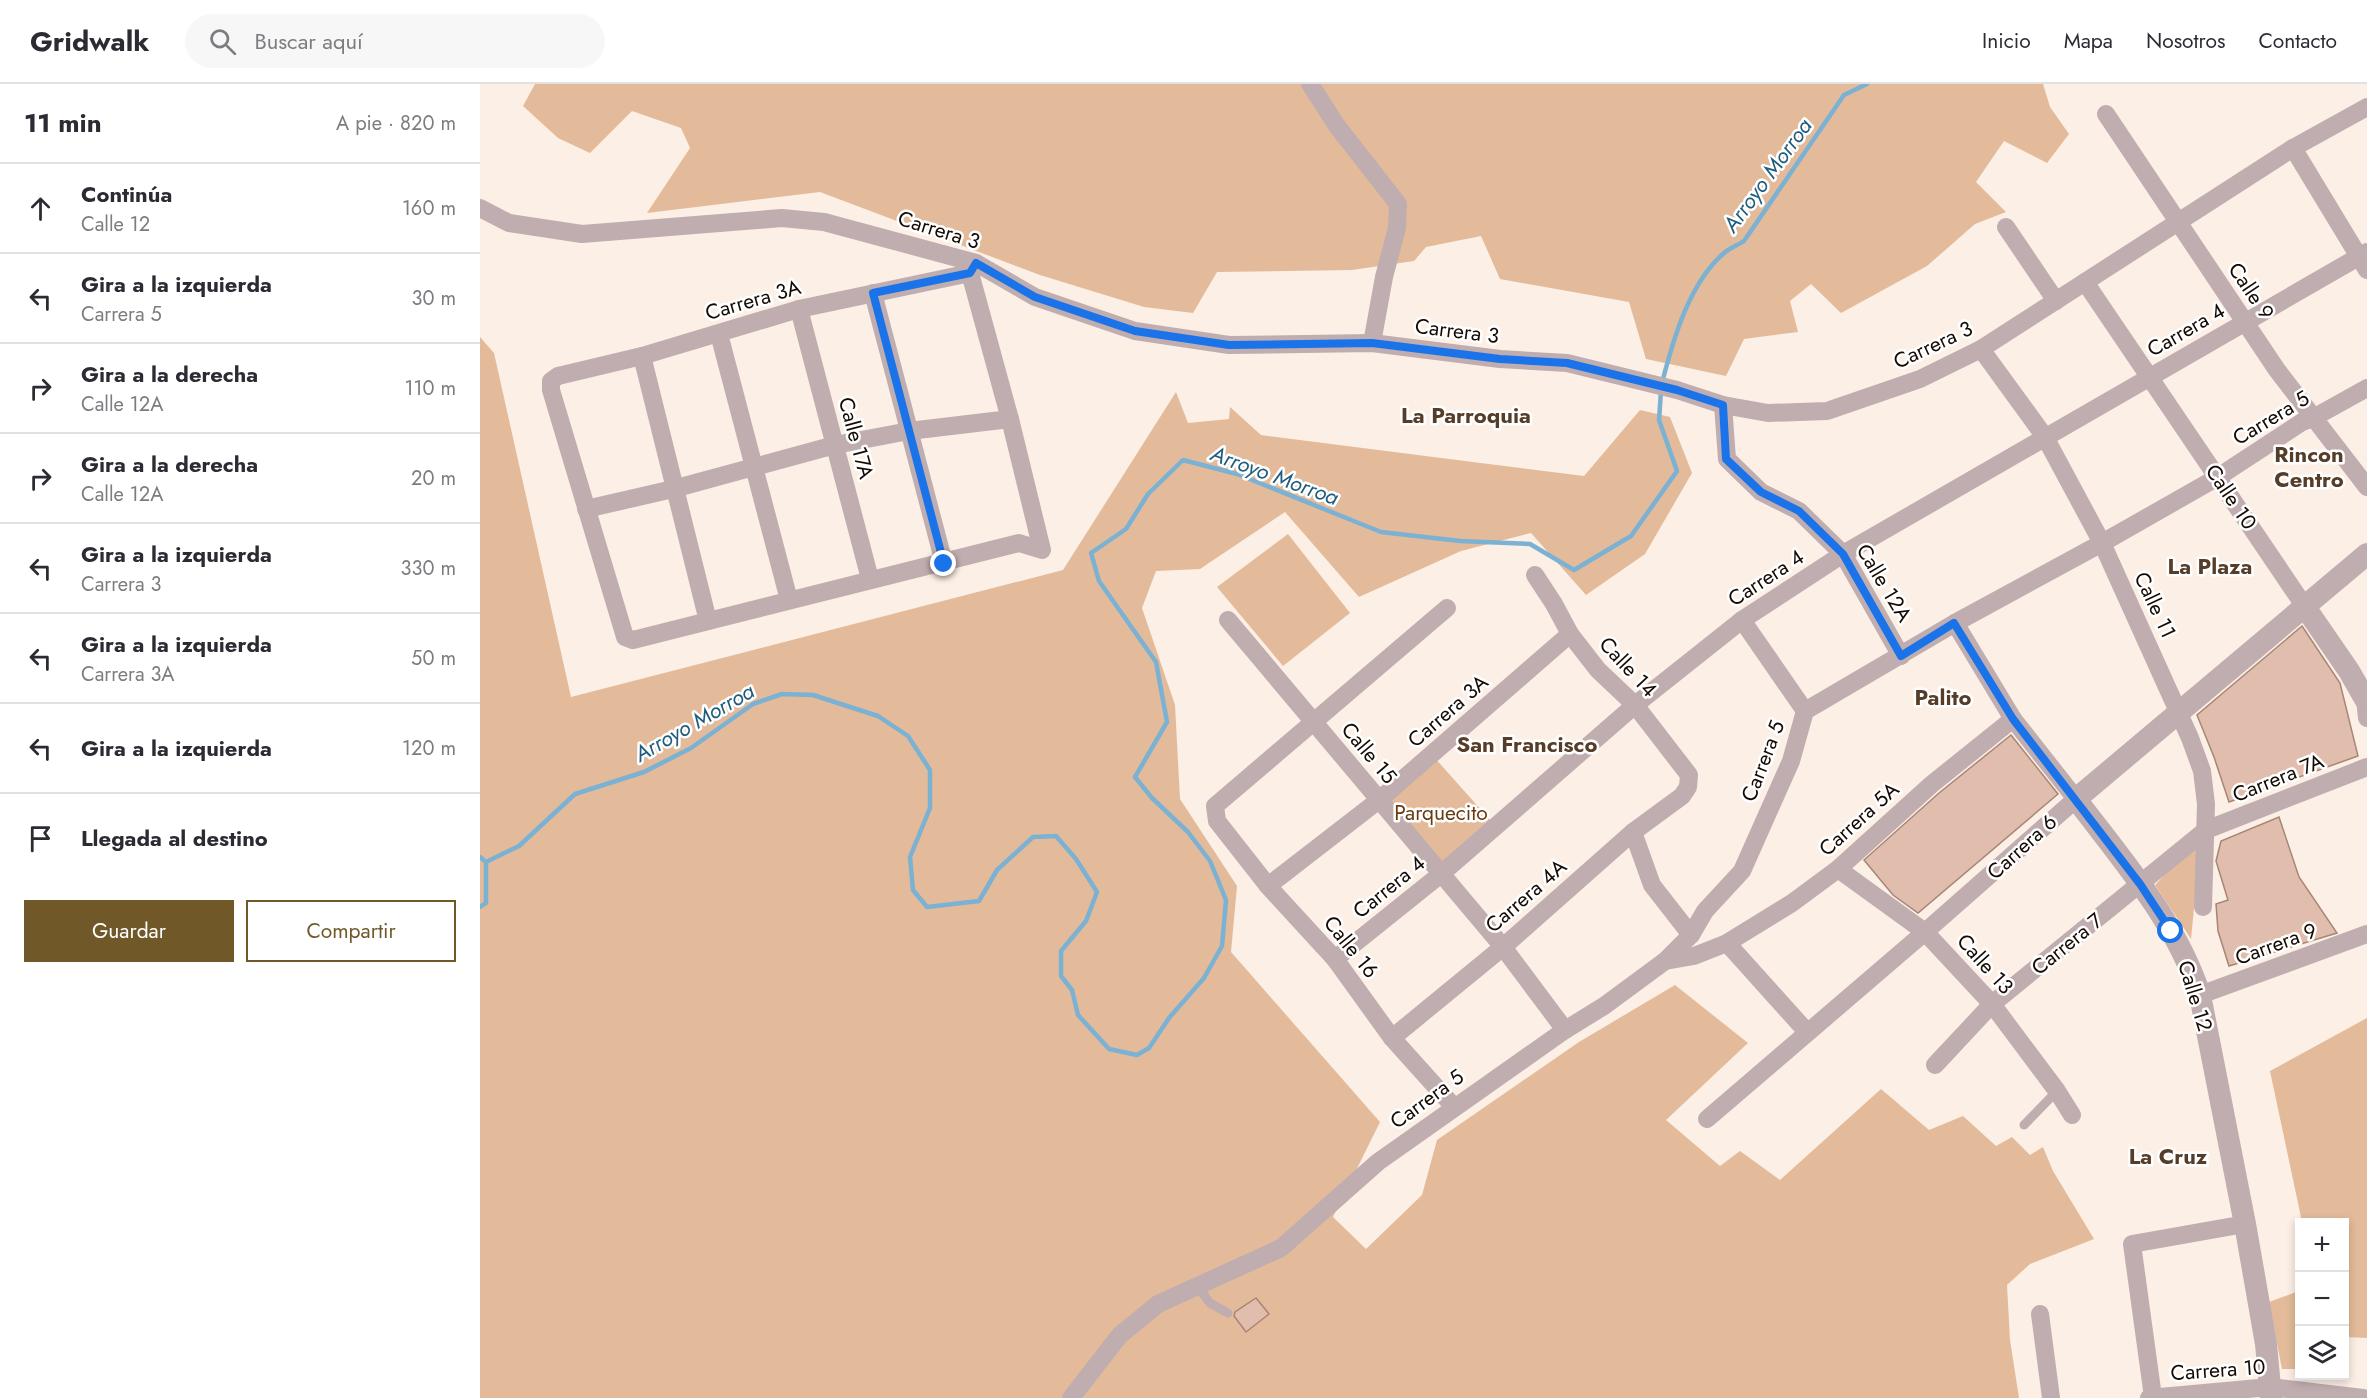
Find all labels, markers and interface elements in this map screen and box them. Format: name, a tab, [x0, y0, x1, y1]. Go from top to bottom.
search box	[185, 14, 605, 68]
text: Gridwalk	[30, 21, 149, 62]
icon: search	[206, 25, 239, 58]
text: Buscar aquí	[254, 25, 363, 57]
text: Inicio	[1982, 26, 2031, 56]
text: Mapa	[2064, 26, 2113, 56]
text: Nosotros	[2146, 26, 2225, 56]
text: Contacto	[2258, 26, 2337, 56]
text: 11 min	[24, 104, 102, 142]
text: A pie · 820 m	[336, 109, 456, 138]
water label: Arroyo Morroa	[1714, 111, 1819, 239]
text: Continúa	[81, 178, 172, 210]
icon: ahead	[24, 192, 57, 225]
text: 160 m	[402, 194, 456, 223]
street label: Carrera 3	[894, 203, 984, 257]
text: Calle 12	[81, 210, 150, 239]
street label: Calle 9	[2221, 256, 2281, 326]
text: Gira a la izquierda	[81, 268, 272, 300]
street label: Carrera 3A	[702, 272, 804, 328]
icon: left	[24, 282, 57, 315]
text: 30 m	[411, 284, 456, 313]
street label: Carrera 4	[2142, 296, 2230, 364]
text: Carrera 5	[81, 300, 162, 329]
street label: Carrera 3	[1413, 311, 1501, 351]
street label: Carrera 3	[1888, 314, 1978, 376]
text: Gira a la derecha	[81, 358, 258, 390]
icon: right	[24, 372, 57, 405]
text: 110 m	[404, 374, 456, 403]
street label: Carrera 5	[2227, 383, 2315, 453]
text: Calle 12A	[81, 390, 163, 419]
street label: Calle 17A	[831, 394, 881, 482]
district label: La Parroquia	[1401, 399, 1531, 431]
water label: Arroyo Morroa	[1206, 437, 1344, 513]
district label: Rincon Centro	[2274, 438, 2344, 495]
text: Gira a la derecha	[81, 448, 258, 480]
street label: Calle 10	[2198, 458, 2264, 536]
icon: right	[24, 462, 57, 495]
text: 20 m	[411, 464, 456, 493]
text: Calle 12A	[81, 480, 163, 509]
text: Gira a la izquierda	[81, 538, 272, 570]
street label: Calle 12A	[1849, 538, 1919, 628]
street label: Carrera 4	[1722, 542, 1810, 614]
route end	[930, 550, 956, 576]
district label: La Plaza	[2168, 550, 2252, 582]
icon: left	[24, 552, 57, 585]
text: 330 m	[401, 554, 456, 583]
street label: Calle 11	[2127, 567, 2183, 643]
text: Carrera 3	[81, 570, 161, 599]
text: Gira a la izquierda	[81, 628, 272, 660]
street label: Calle 14	[1592, 630, 1664, 704]
icon: left	[24, 642, 57, 675]
text: 50 m	[411, 644, 456, 673]
text: Carrera 3A	[81, 660, 174, 689]
street label: Carrera 3A	[1401, 667, 1495, 754]
water label: Arroyo Morroa	[627, 675, 760, 770]
district label: Palito	[1915, 681, 1971, 713]
street label: Calle 15	[1334, 716, 1404, 790]
street label: Carrera 5	[1734, 716, 1792, 806]
district label: San Francisco	[1457, 728, 1597, 760]
icon: left	[24, 732, 57, 765]
text: Gira a la izquierda	[81, 732, 272, 764]
text: 120 m	[402, 734, 456, 763]
street label: Carrera 7A	[2228, 746, 2328, 810]
street label: Carrera 5A	[1812, 775, 1906, 863]
park label: Parquecito	[1394, 798, 1488, 828]
street label: Carrera 6	[1980, 807, 2064, 887]
icon: arrive	[24, 822, 57, 855]
text: Llegada al destino	[81, 822, 268, 854]
street label: Carrera 4	[1346, 849, 1432, 925]
street label: Carrera 4A	[1479, 852, 1573, 940]
button: Guardar	[24, 900, 234, 962]
button: Compartir	[246, 900, 456, 962]
street label: Carrera 7	[2025, 906, 2109, 982]
street label: Calle 16	[1316, 909, 1386, 985]
street label: Carrera 9	[2231, 915, 2321, 973]
route start	[2157, 917, 2183, 943]
street label: Calle 13	[1950, 927, 2020, 1001]
street label: Calle 12	[2170, 957, 2220, 1035]
street label: Carrera 5	[1384, 1062, 1470, 1136]
district label: La Cruz	[2129, 1140, 2208, 1172]
map controls	[2295, 1218, 2349, 1380]
button: +	[2295, 1218, 2349, 1272]
button: −	[2295, 1272, 2349, 1326]
button: layers	[2295, 1326, 2349, 1380]
street label: Carrera 10	[2170, 1352, 2266, 1388]

